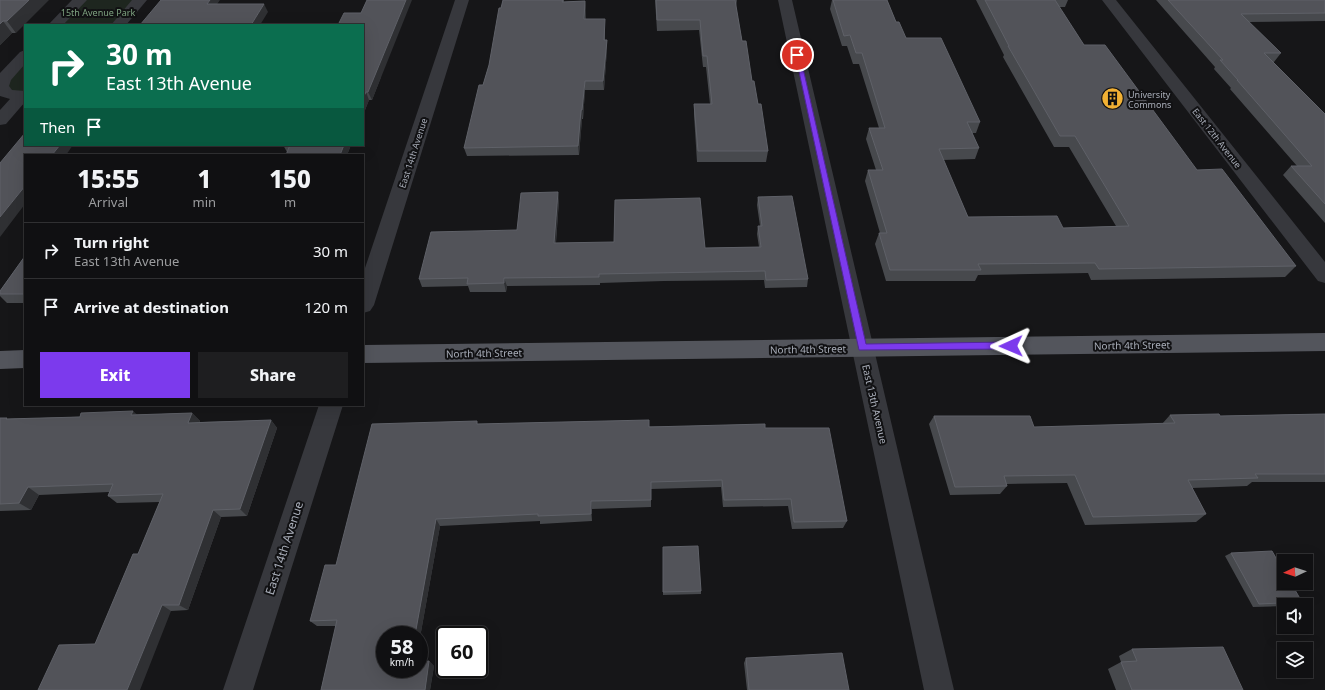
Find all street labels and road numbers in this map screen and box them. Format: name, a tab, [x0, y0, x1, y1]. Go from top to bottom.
street label: East 12th Avenue	[1189, 105, 1245, 171]
street label: East 14th Avenue	[396, 116, 430, 190]
street label: North 4th Street	[1094, 337, 1171, 353]
street label: North 4th Street	[770, 341, 847, 357]
street label: North 4th Street	[446, 345, 523, 361]
street label: East 13th Avenue	[859, 363, 891, 445]
street label: East 14th Avenue	[261, 499, 307, 597]

